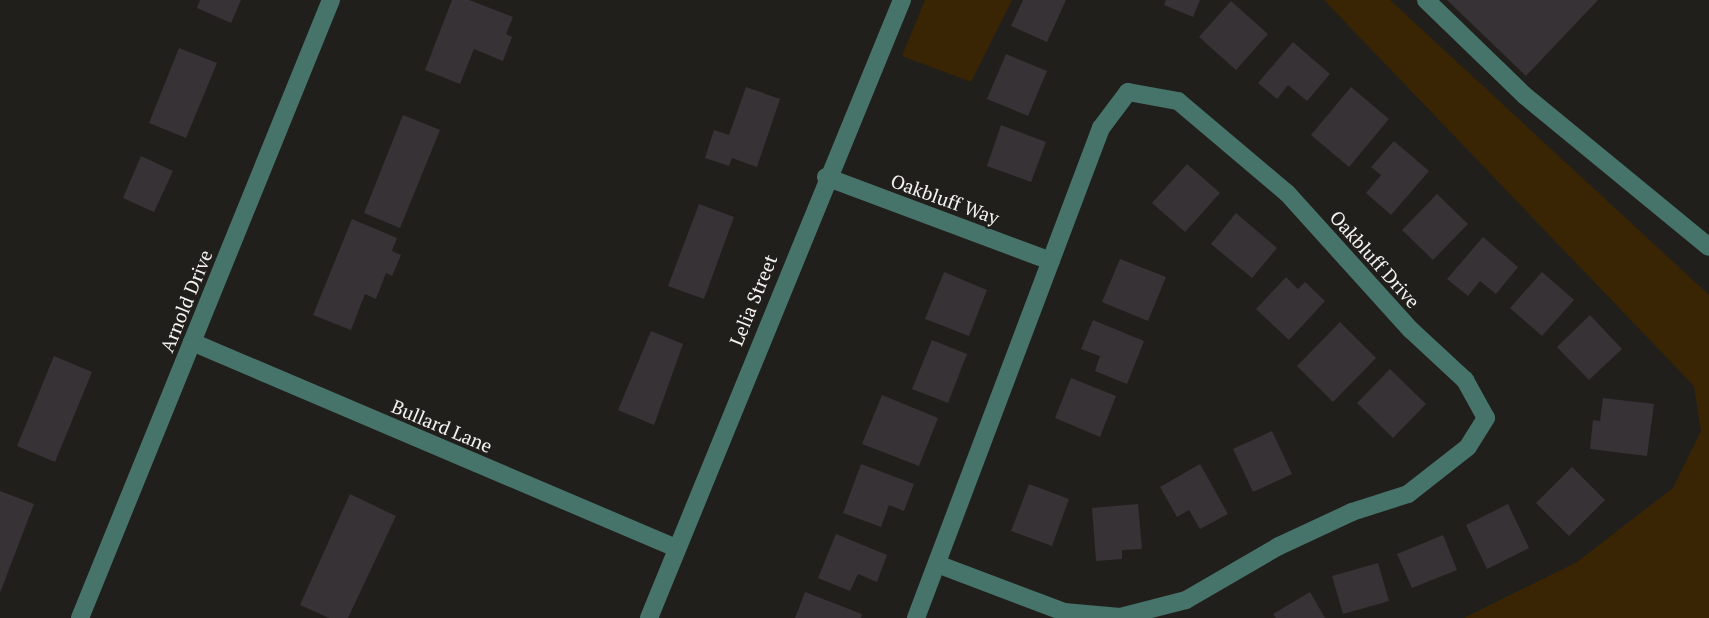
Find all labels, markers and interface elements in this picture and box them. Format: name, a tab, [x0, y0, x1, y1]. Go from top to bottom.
street label: Oakbluff Way	[888, 169, 1002, 229]
street label: Oakbluff Drive	[1325, 206, 1425, 312]
street label: Arnold Drive	[155, 247, 217, 355]
street label: Lelia Street	[724, 251, 782, 349]
street label: Bullard Lane	[388, 395, 496, 457]

